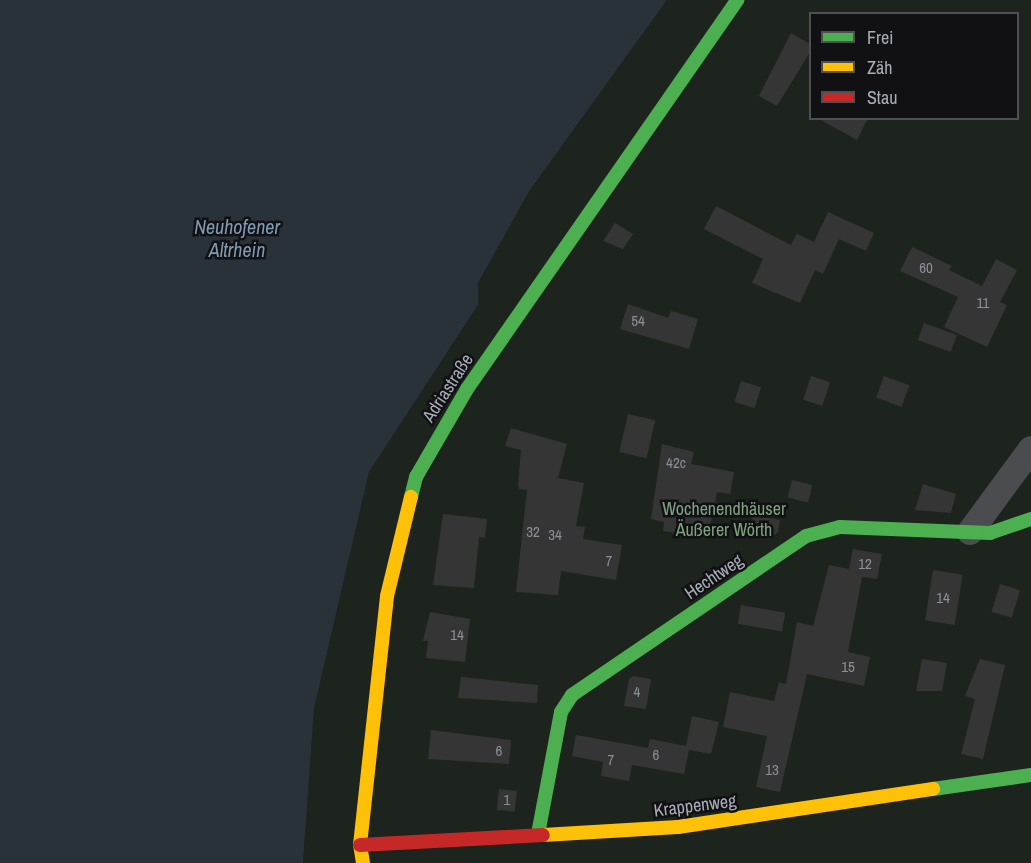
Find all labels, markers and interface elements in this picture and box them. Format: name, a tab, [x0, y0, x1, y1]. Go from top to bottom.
legend	[809, 12, 1019, 120]
text: Frei	[867, 25, 893, 50]
text: Zäh	[867, 55, 892, 80]
text: Stau	[867, 85, 897, 110]
water label: Neuhofener Altrhein	[194, 214, 280, 261]
house number: 60	[919, 259, 933, 277]
house number: 11	[977, 294, 989, 312]
house number: 54	[631, 312, 645, 330]
street label: Adriastraße	[418, 350, 478, 426]
house number: 42c	[666, 454, 686, 472]
park label: Wochenendhäuser Äußerer Wörth	[662, 499, 786, 542]
house number: 32	[526, 523, 540, 541]
house number: 34	[548, 526, 562, 544]
street label: Hechtweg	[681, 550, 747, 604]
house number: 7	[606, 552, 612, 570]
house number: 12	[858, 555, 872, 573]
house number: 14	[936, 589, 950, 607]
house number: 14	[450, 626, 464, 644]
house number: 15	[841, 658, 855, 676]
house number: 4	[634, 683, 640, 701]
house number: 6	[496, 742, 502, 760]
house number: 6	[653, 746, 659, 764]
house number: 7	[608, 751, 614, 769]
house number: 13	[765, 761, 779, 779]
street label: Krappenweg	[653, 790, 737, 822]
house number: 1	[504, 791, 510, 809]

